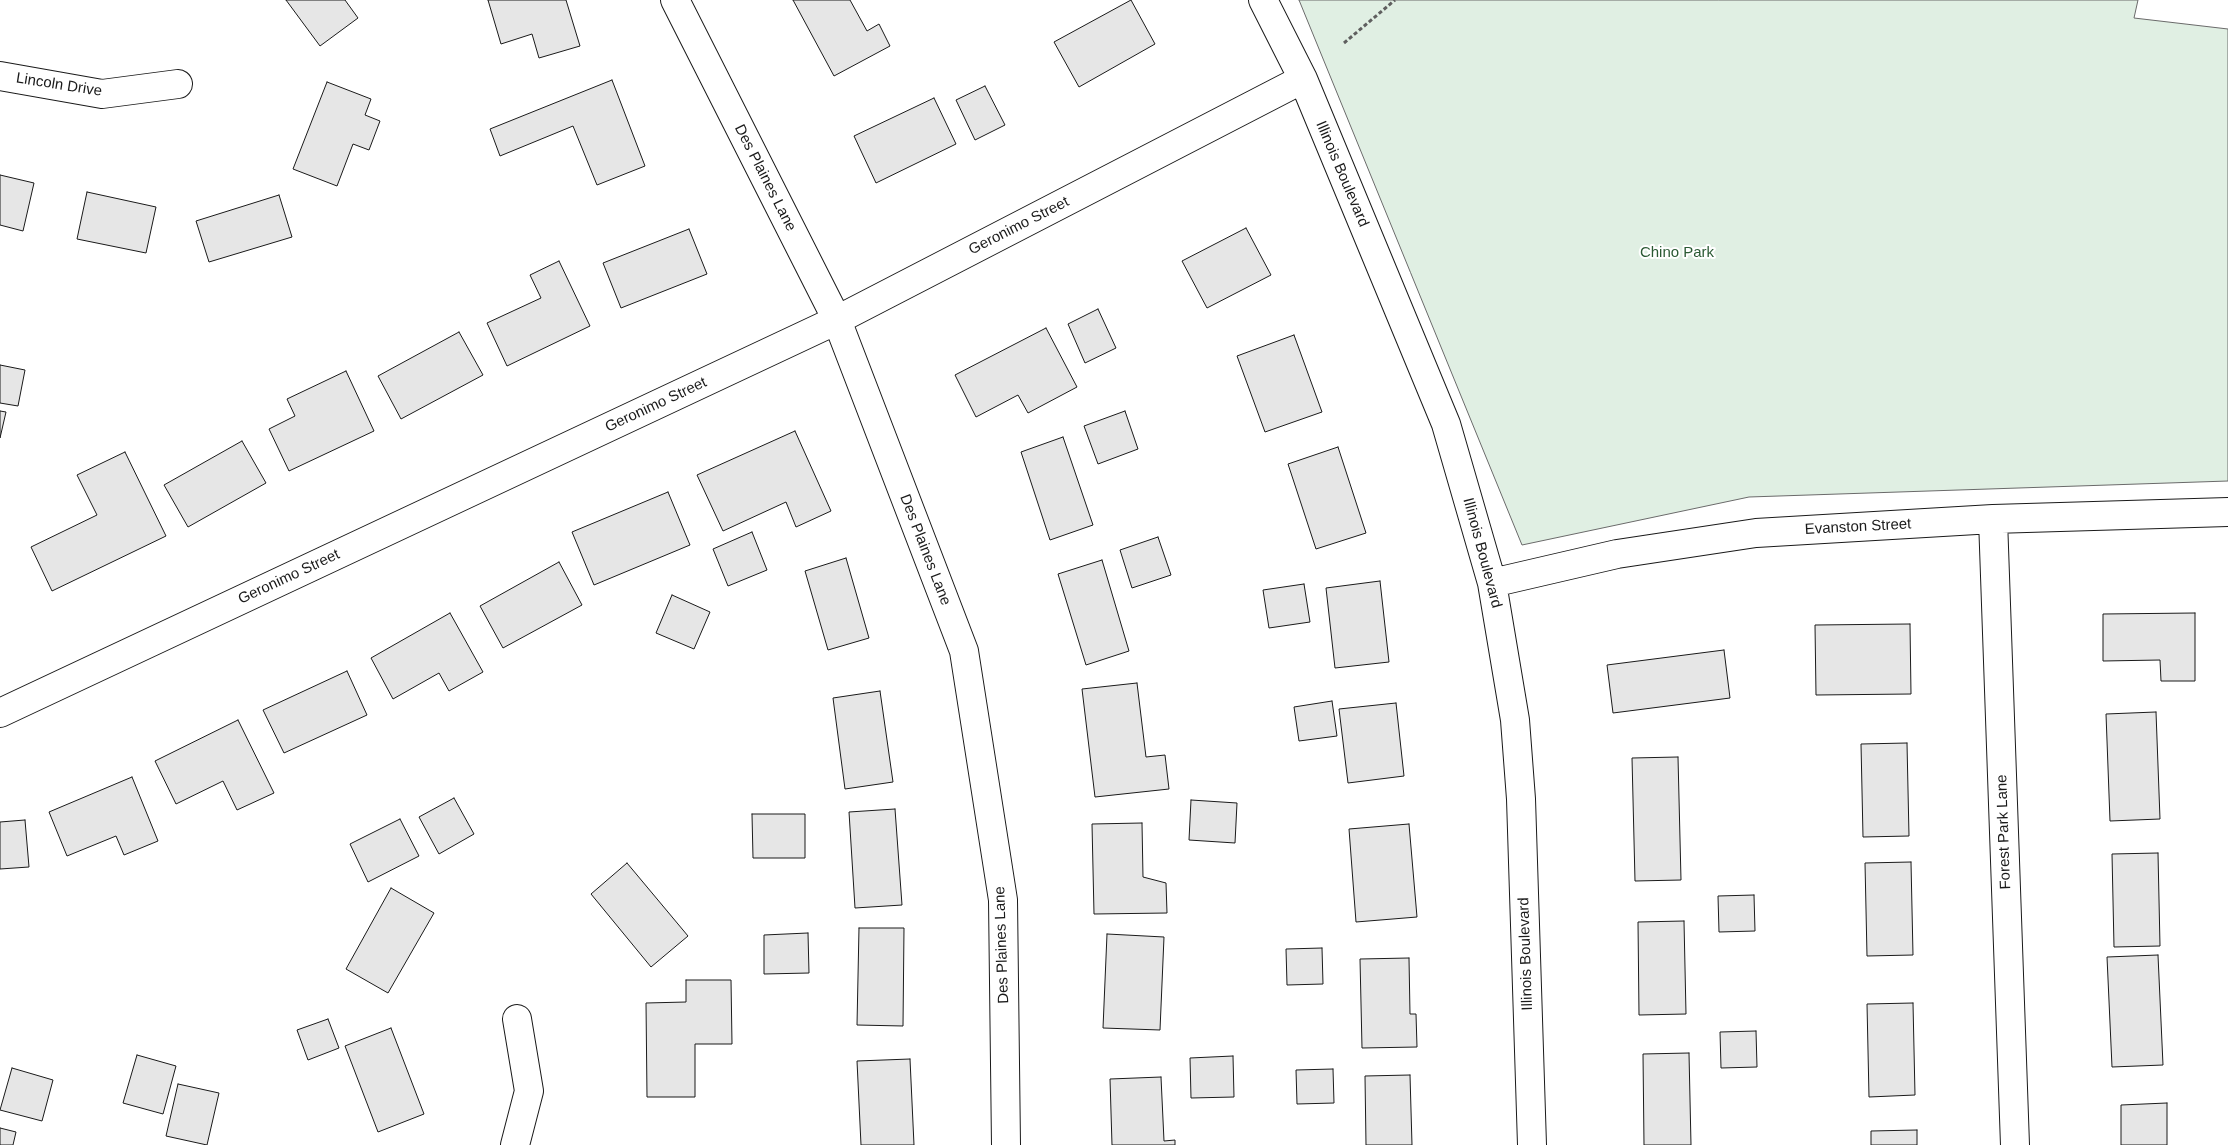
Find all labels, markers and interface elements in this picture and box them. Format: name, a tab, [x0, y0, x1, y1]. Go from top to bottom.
street label: Lincoln Drive	[15, 69, 103, 101]
street label: Illinois Boulevard	[1312, 118, 1372, 230]
street label: Des Plaines Lane	[730, 122, 800, 234]
street label: Geronimo Street	[966, 193, 1072, 259]
park label: Chino Park	[1640, 244, 1714, 262]
street label: Geronimo Street	[602, 374, 710, 436]
street label: Des Plaines Lane	[896, 492, 954, 608]
street label: Illinois Boulevard	[1459, 496, 1505, 610]
street label: Evanston Street	[1804, 515, 1912, 539]
street label: Geronimo Street	[235, 546, 343, 608]
street label: Forest Park Lane	[1993, 774, 2015, 890]
street label: Des Plaines Lane	[991, 886, 1013, 1004]
street label: Illinois Boulevard	[1515, 897, 1537, 1011]

